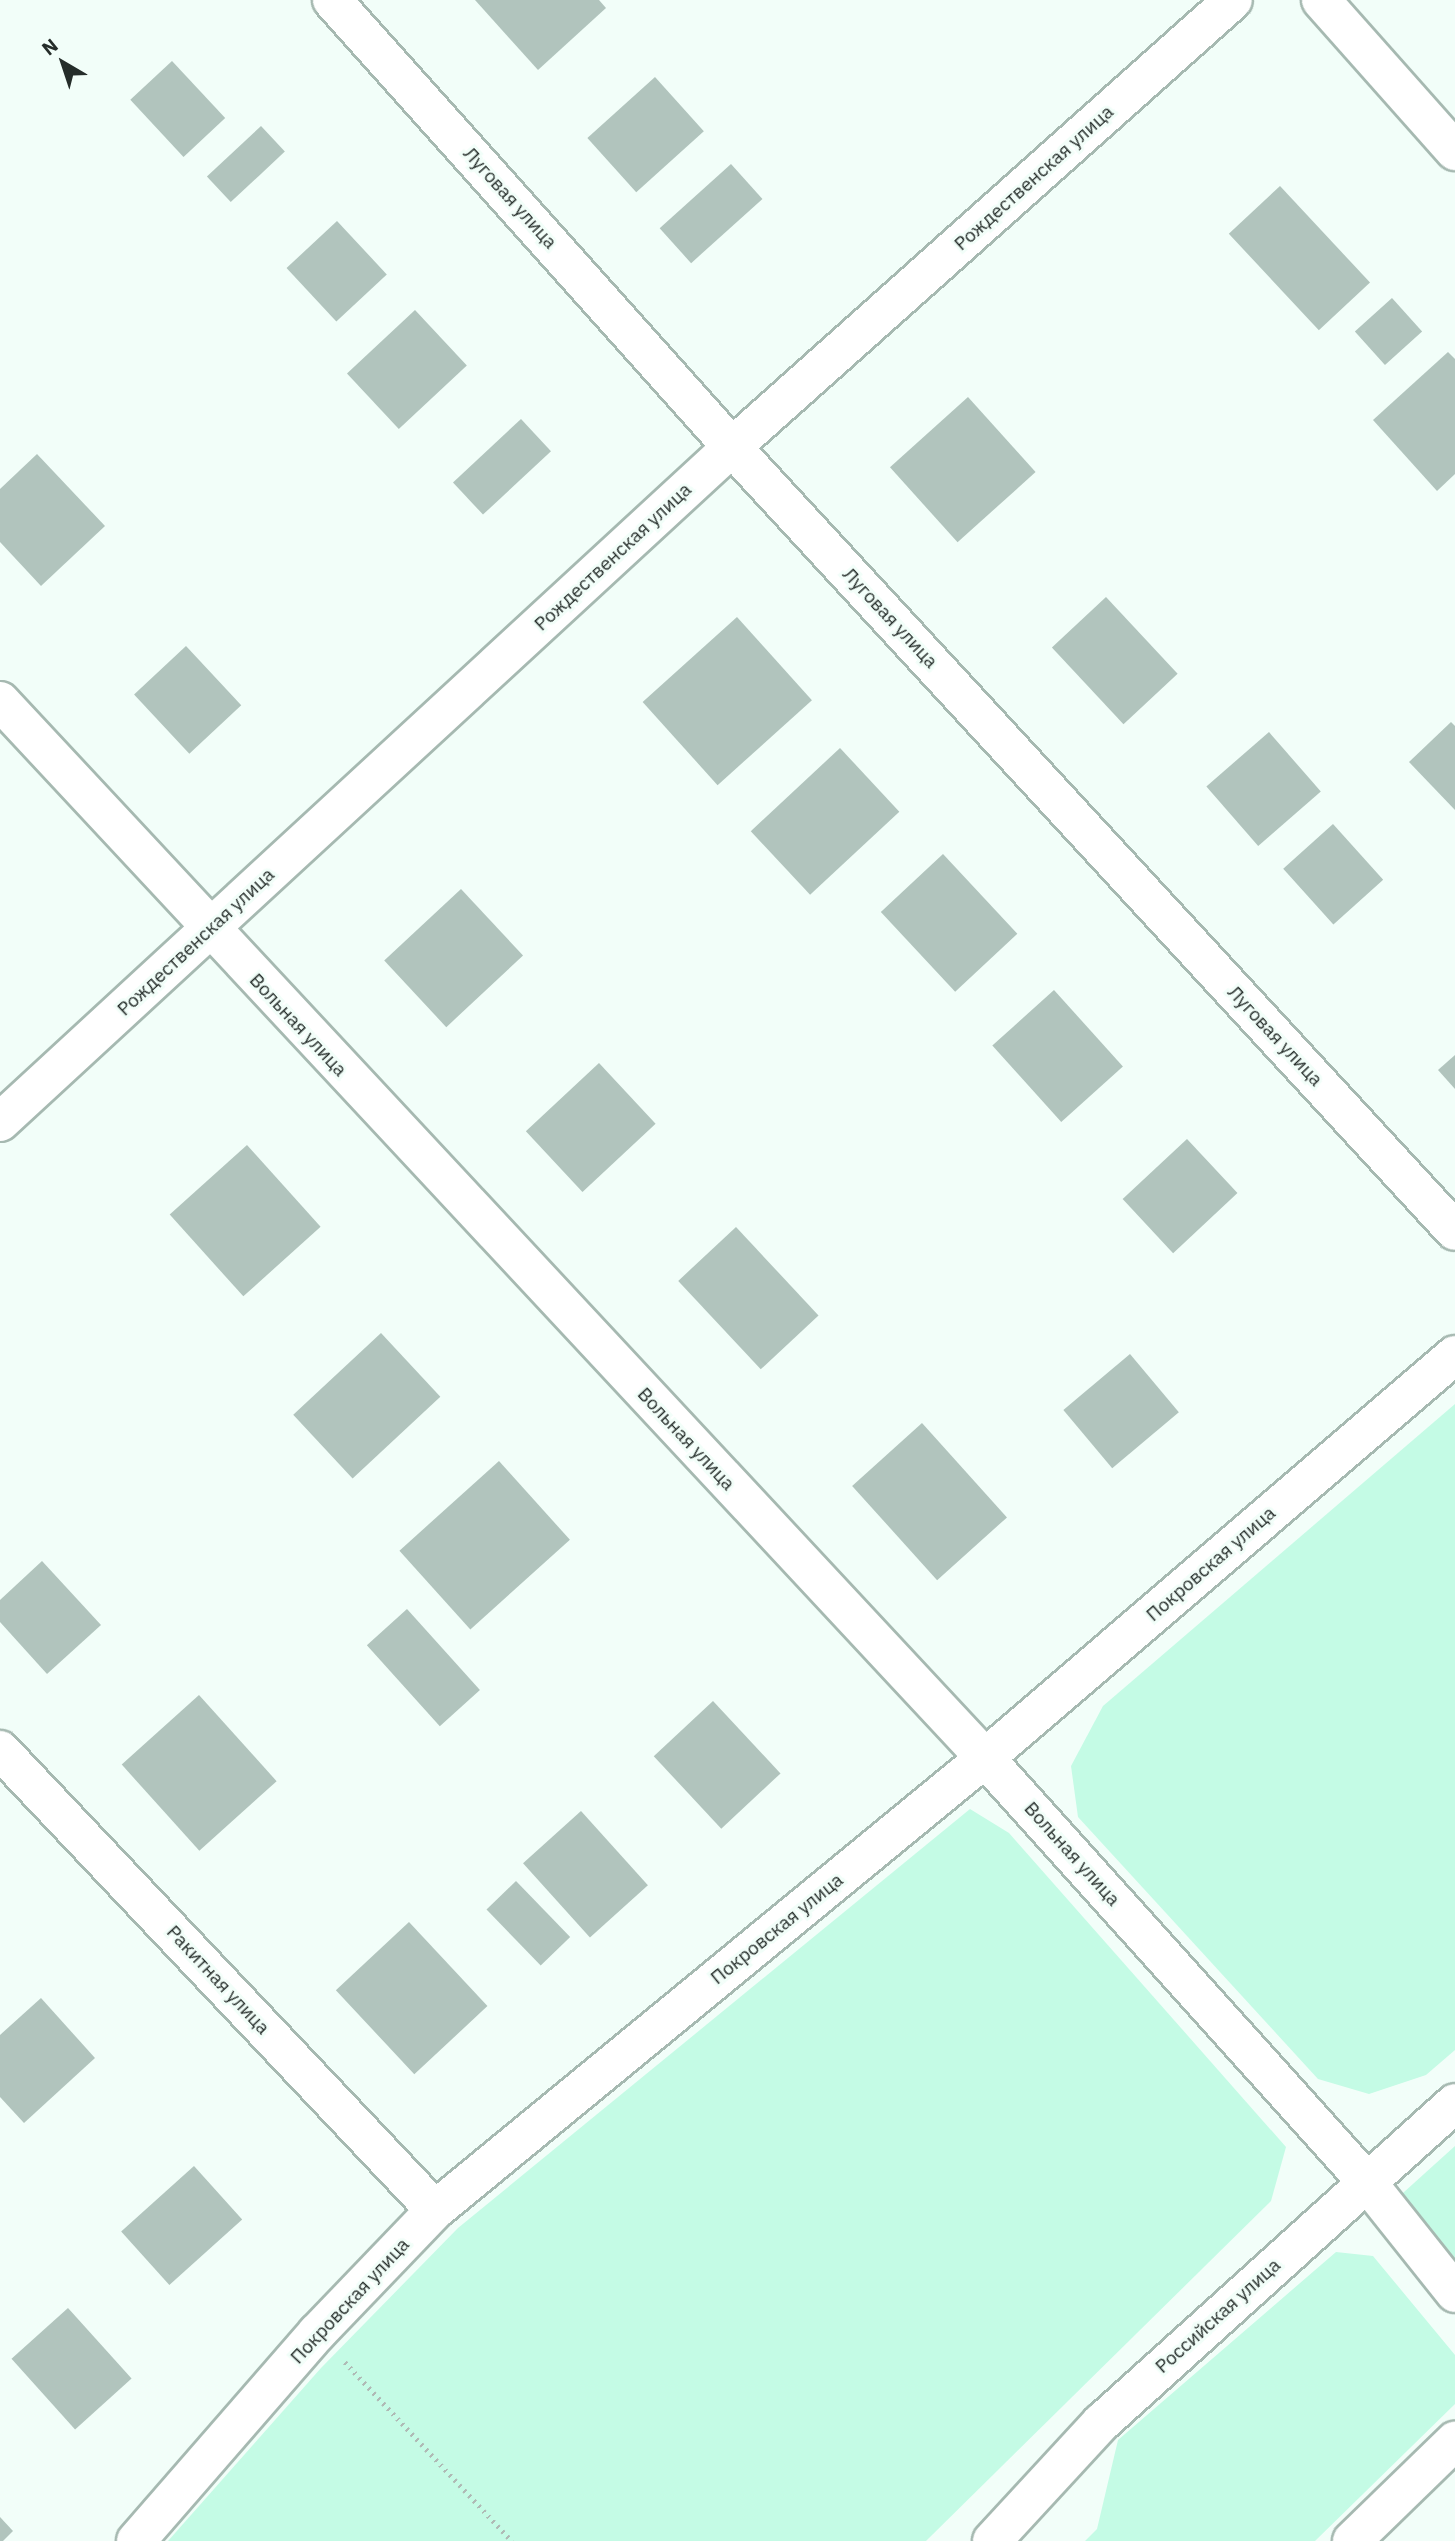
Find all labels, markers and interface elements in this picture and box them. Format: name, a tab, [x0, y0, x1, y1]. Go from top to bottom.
north arrow	[28, 28, 98, 98]
text: N	[37, 33, 63, 60]
street label: Рождественская улица	[950, 101, 1118, 255]
street label: Луговая улица	[458, 142, 562, 254]
street label: Рождественская улица	[530, 478, 696, 636]
street label: Луговая улица	[838, 563, 942, 673]
street label: Рождественская улица	[113, 863, 279, 1021]
street label: Вольная улица	[245, 969, 351, 1081]
street label: Луговая улица	[1223, 981, 1327, 1091]
street label: Вольная улица	[633, 1383, 739, 1495]
street label: Покровская улица	[1142, 1502, 1280, 1626]
street label: Вольная улица	[1019, 1797, 1125, 1911]
street label: Покровская улица	[706, 1869, 848, 1989]
street label: Ракитная улица	[162, 1921, 274, 2039]
street label: Покровская улица	[286, 2233, 414, 2369]
street label: Российская улица	[1151, 2254, 1285, 2378]

